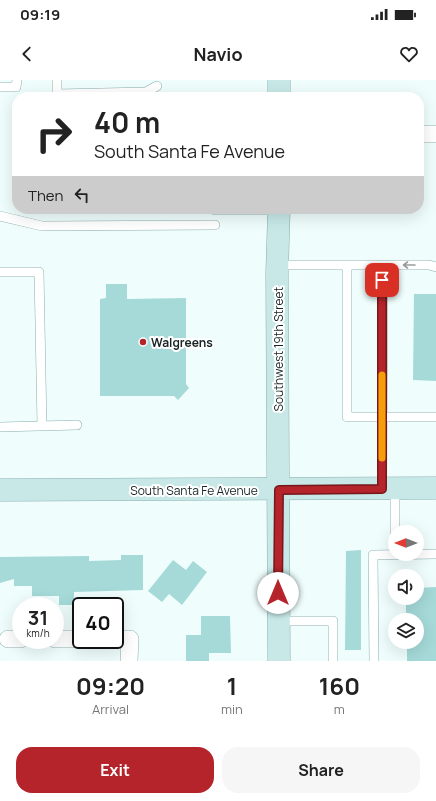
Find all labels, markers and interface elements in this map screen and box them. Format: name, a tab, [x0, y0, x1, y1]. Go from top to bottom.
text: 09:19	[20, 4, 60, 25]
text: Navio	[193, 42, 243, 66]
icon: back	[16, 43, 38, 65]
icon: heart	[398, 43, 420, 65]
text: 40 m	[94, 103, 160, 141]
icon: right	[28, 108, 80, 160]
text: South Santa Fe Avenue	[94, 139, 285, 163]
icon: left	[71, 184, 93, 206]
text: Then	[28, 185, 63, 206]
one-way arrow	[403, 261, 416, 269]
pin	[365, 263, 399, 297]
icon: arrive	[371, 269, 393, 291]
street label: Southwest 19th Street	[270, 286, 287, 411]
place label: Walgreens	[151, 334, 213, 351]
marker: Walgreens	[138, 337, 148, 347]
street label: South Santa Fe Avenue	[130, 482, 258, 499]
north arrow	[388, 525, 424, 561]
map controls	[388, 525, 424, 649]
button: sound	[388, 569, 424, 605]
position arrow	[257, 572, 299, 614]
speed limit sign: 40	[72, 597, 124, 649]
text: 31	[28, 604, 48, 631]
button: layers	[388, 613, 424, 649]
text: km/h	[26, 626, 50, 640]
text: 09:20	[76, 669, 145, 702]
text: 1	[227, 669, 237, 702]
text: 160	[319, 669, 360, 702]
text: Arrival	[92, 700, 129, 718]
text: min	[221, 700, 243, 718]
text: m	[334, 700, 345, 718]
button: Exit	[16, 747, 214, 793]
button: Share	[222, 747, 420, 793]

